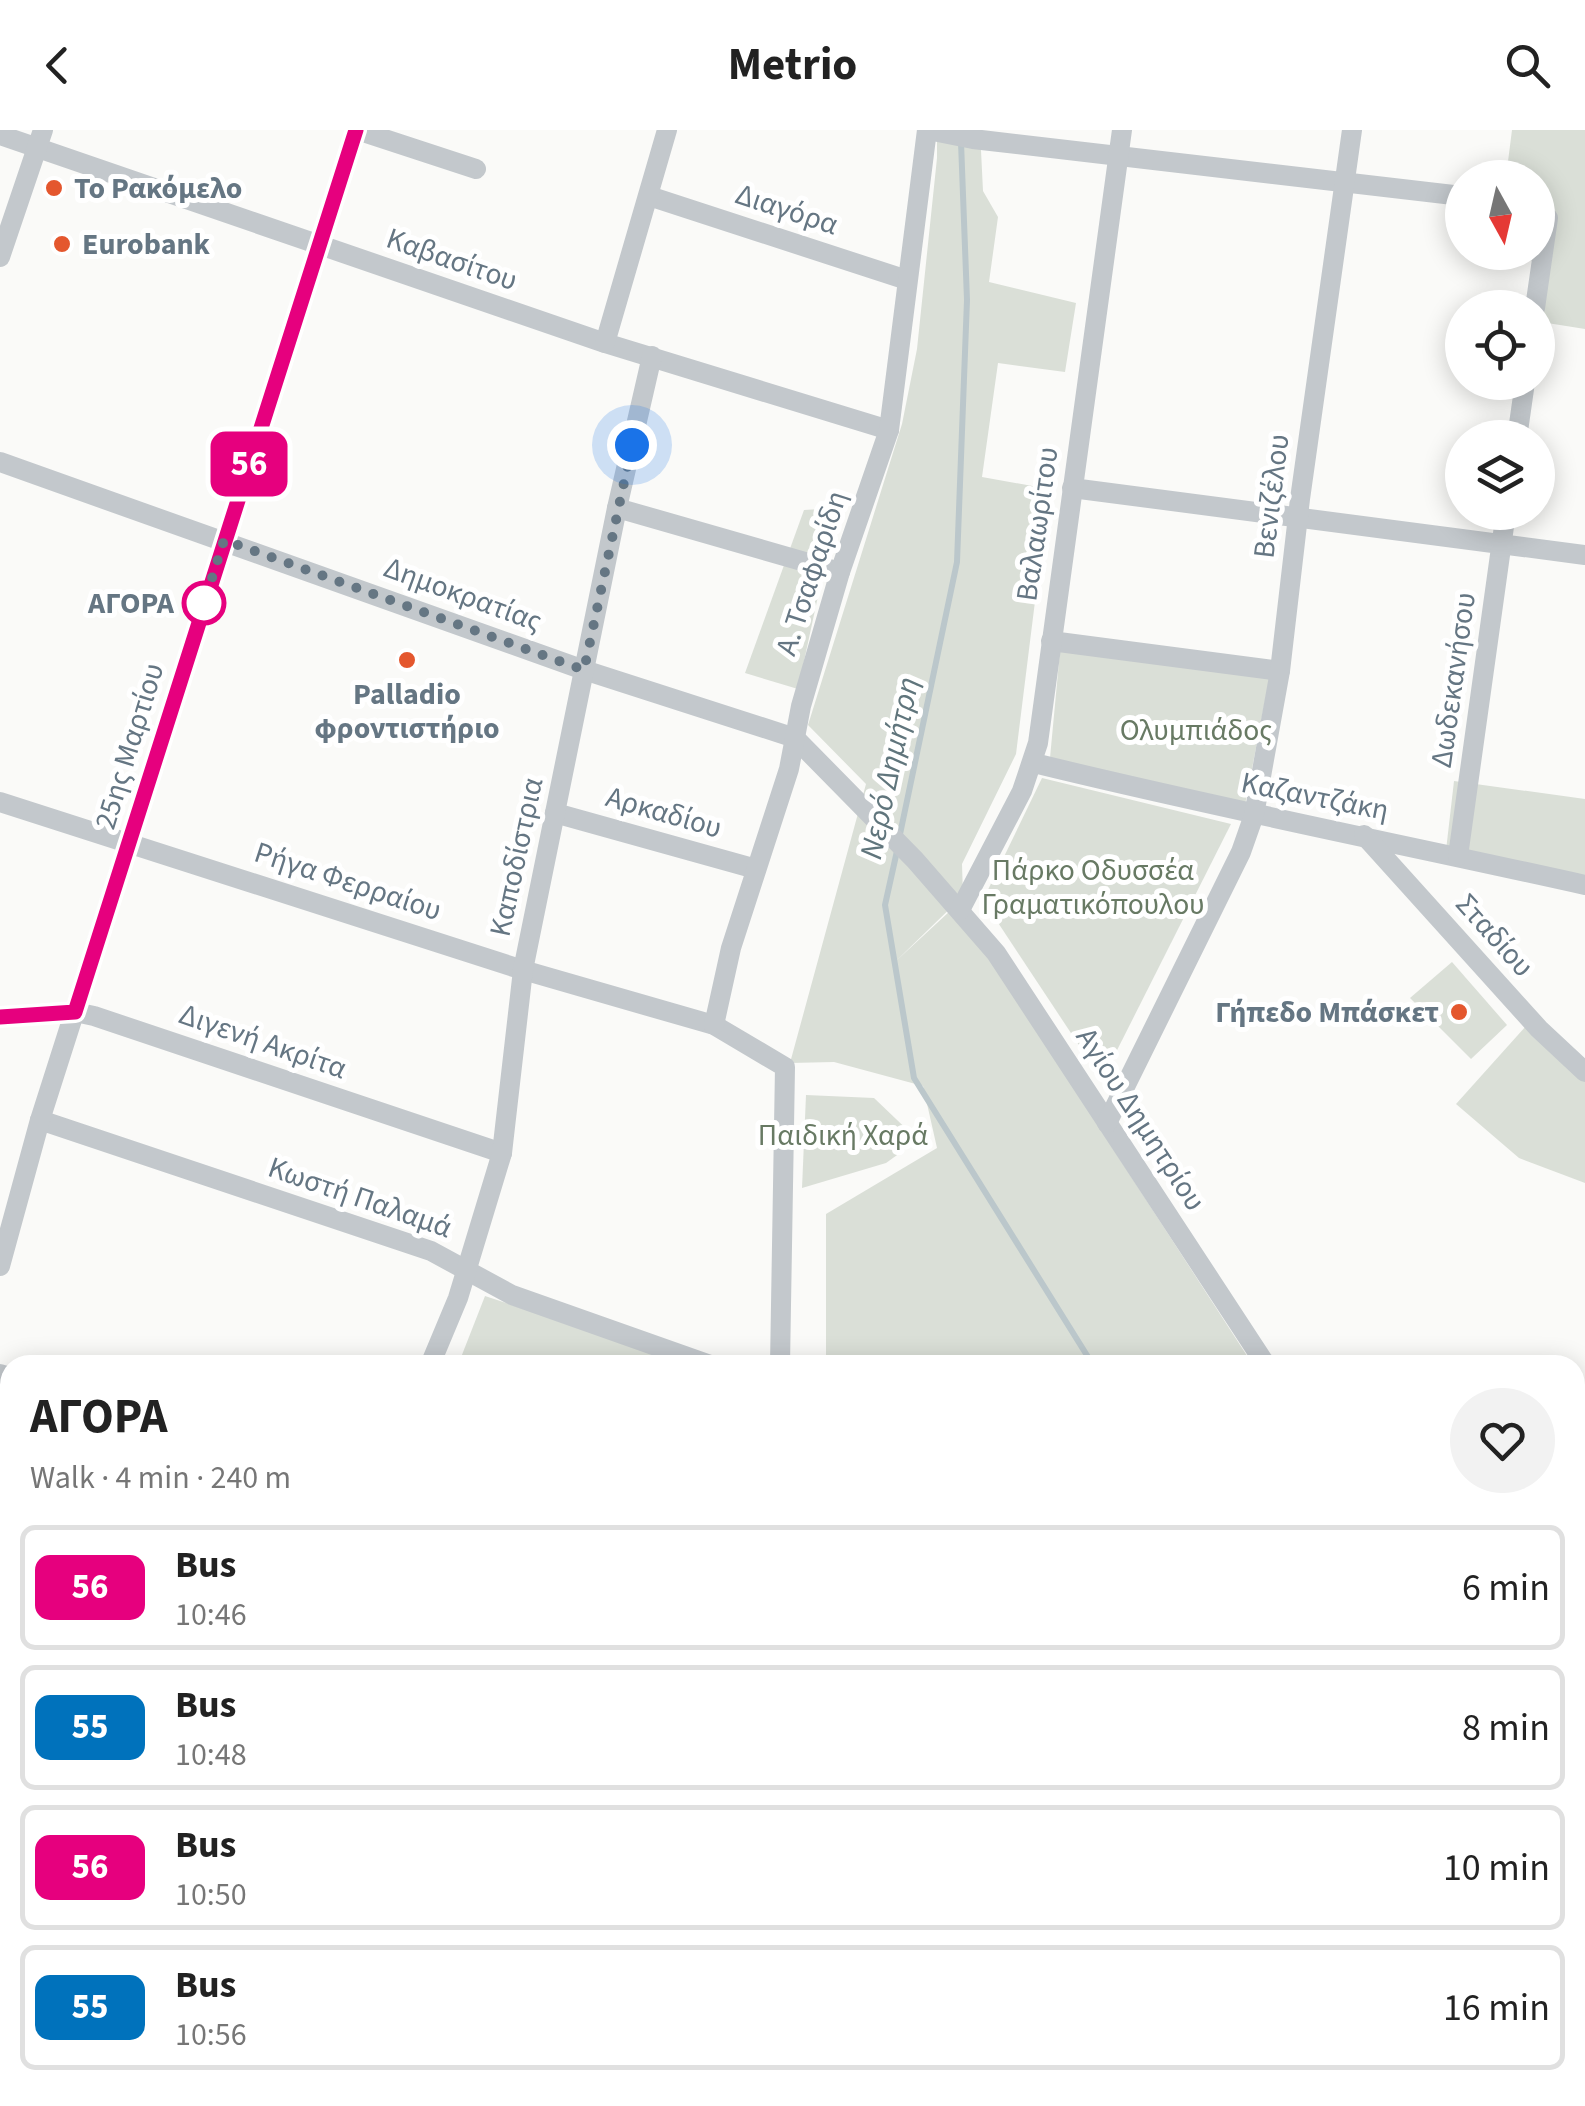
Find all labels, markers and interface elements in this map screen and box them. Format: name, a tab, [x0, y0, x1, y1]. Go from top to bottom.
text: Metrio	[728, 33, 857, 97]
icon: back	[30, 38, 85, 93]
icon: search	[1500, 38, 1555, 93]
north arrow	[1445, 160, 1555, 270]
map controls	[1445, 160, 1555, 530]
place label: Το Ρακόμελο	[74, 167, 242, 210]
street label: Διαγόρα	[730, 173, 844, 246]
marker: Το Ρακόμελο	[43, 177, 65, 199]
street label: Καβασίτου	[381, 217, 523, 302]
place label: Eurobank	[82, 223, 211, 266]
marker: Eurobank	[51, 233, 73, 255]
button: locate	[1445, 290, 1555, 400]
your location	[607, 420, 657, 470]
button: layers	[1445, 420, 1555, 530]
line badge: 56	[204, 432, 294, 496]
street label: Βενιζέλου	[1243, 432, 1300, 561]
text: 56	[231, 439, 267, 489]
street label: Βαλαωρίτου	[1005, 444, 1070, 604]
street label: Α. Τσαφαρίδη	[765, 485, 858, 661]
street label: Δημοκρατίας	[378, 546, 548, 643]
place label: ΑΓΟΡΑ	[87, 582, 175, 625]
marker: ΑΓΟΡΑ	[183, 582, 225, 624]
street label: Δωδεκανήσου	[1420, 590, 1487, 771]
marker: Palladio φροντιστήριο	[396, 649, 418, 671]
street label: 25ης Μαρτίου	[84, 658, 175, 835]
place label: Palladio φροντιστήριο	[314, 673, 500, 750]
water label: Νερό Δημήτρη	[848, 673, 932, 864]
park label: Ολυμπιάδος	[1120, 709, 1272, 752]
street label: Καζαντζάκη	[1238, 761, 1392, 832]
street label: Καποδίστρια	[479, 774, 554, 940]
street label: Αρκαδίου	[601, 775, 727, 850]
street label: Ρήγα Φερραίου	[249, 831, 447, 932]
park label: Πάρκο Οδυσσέα Γραματικόπουλου	[981, 849, 1205, 926]
street label: Σταδίου	[1445, 884, 1544, 987]
place label: Γήπεδο Μπάσκετ	[1215, 991, 1439, 1034]
street label: Διγενή Ακρίτα	[173, 993, 352, 1090]
marker: Γήπεδο Μπάσκετ	[1448, 1001, 1470, 1023]
street label: Αγίου Δημητρίου	[1065, 1019, 1216, 1219]
park label: Παιδική Χαρά	[758, 1114, 928, 1157]
street label: Κωστή Παλαμά	[262, 1146, 458, 1249]
text: ΑΓΟΡΑ	[30, 1383, 168, 1451]
button: heart	[1450, 1388, 1555, 1493]
text: Walk · 4 min · 240 m	[30, 1455, 291, 1501]
text: Bus	[175, 1538, 236, 1592]
text: 6 min	[1462, 1561, 1550, 1615]
text: 56	[72, 1562, 108, 1612]
text: 10:46	[175, 1592, 247, 1638]
text: Bus	[175, 1678, 236, 1732]
text: 8 min	[1462, 1701, 1550, 1755]
text: 55	[72, 1702, 108, 1752]
text: 10:48	[175, 1732, 247, 1778]
text: Bus	[175, 1818, 236, 1872]
text: 10 min	[1443, 1841, 1550, 1895]
text: 56	[72, 1842, 108, 1892]
text: 10:50	[175, 1872, 247, 1918]
text: Bus	[175, 1958, 236, 2012]
text: 16 min	[1443, 1981, 1550, 2035]
text: 55	[72, 1982, 108, 2032]
text: 10:56	[175, 2012, 247, 2058]

